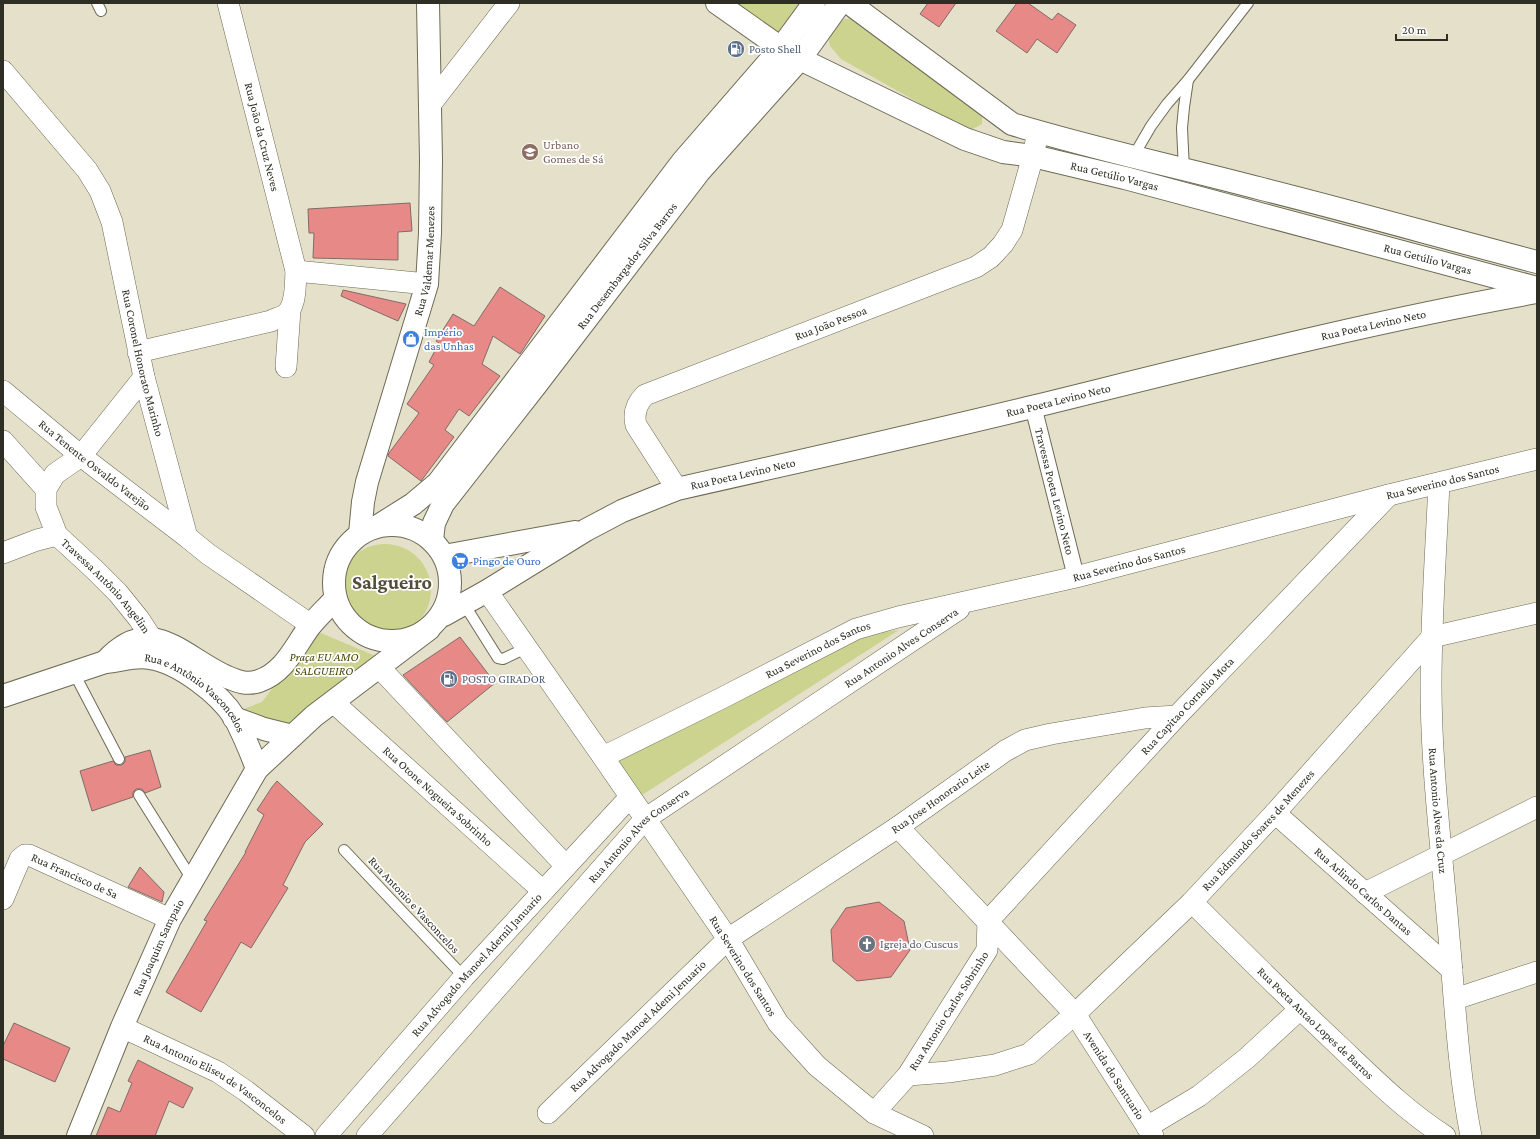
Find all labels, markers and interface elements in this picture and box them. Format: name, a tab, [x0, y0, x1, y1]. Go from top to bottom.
scale bar	[1396, 16, 1447, 42]
text: 20 m	[1402, 23, 1427, 37]
fuel station icon: Posto Shell	[726, 39, 746, 59]
place label: Posto Shell	[749, 42, 801, 56]
street label: Rua João da Cruz Neves	[242, 81, 282, 193]
place label: Urbano Gomes de Sá	[543, 138, 604, 166]
school or university icon: Urbano Gomes de Sá	[520, 142, 540, 162]
street label: Rua Getúlio Vargas	[1069, 158, 1161, 194]
street label: Rua Desembargador Silva Barros	[574, 200, 680, 332]
street label: Rua Valdemar Menezes	[411, 206, 437, 318]
street label: Rua Getúlio Vargas	[1382, 240, 1474, 277]
street label: Rua Coronel Honorato Marinho	[119, 288, 167, 438]
street label: Rua João Pessoa	[793, 303, 869, 343]
street label: Rua Poeta Levino Neto	[1320, 307, 1427, 343]
place label: Império das Unhas	[424, 325, 474, 353]
shop icon: Império das Unhas	[401, 329, 421, 349]
street label: Rua Poeta Levino Neto	[1005, 381, 1112, 420]
street label: Rua Tenente Osvaldo Varejão	[36, 417, 153, 514]
street label: Travessa Poeta Levino Neto	[1032, 426, 1077, 556]
street label: Rua Poeta Levino Neto	[689, 455, 797, 493]
street label: Rua Severino dos Santos	[1385, 461, 1501, 502]
street label: Travessa Antônio Angelim	[58, 535, 154, 636]
street label: Rua Severino dos Santos	[1071, 542, 1187, 585]
supermarket icon: Pingo de Ouro	[450, 551, 470, 571]
place label: Pingo de Ouro	[473, 554, 541, 568]
district label: Salgueiro	[352, 571, 432, 593]
street label: Rua Antonio Alves Conserva	[842, 604, 961, 691]
street label: Rua Severino dos Santos	[763, 618, 872, 681]
street label: Rua e Antônio Vasconcelos	[144, 650, 248, 735]
park label: Praça EU AMO SALGUEIRO	[289, 650, 359, 678]
street label: Rua Capitao Cornelio Mota	[1138, 654, 1237, 758]
fuel station icon: POSTO GIRADOR	[439, 669, 459, 689]
place label: POSTO GIRADOR	[462, 672, 546, 686]
street label: Rua Otone Nogueira Sobrinho	[380, 743, 496, 849]
street label: Rua Antonio Alves da Cruz	[1426, 747, 1450, 874]
street label: Rua Jose Honorario Leite	[889, 757, 992, 837]
street label: Rua Edmundo Soares de Menezes	[1199, 766, 1318, 894]
street label: Rua Antonio Alves Conserva	[585, 784, 692, 886]
street label: Rua Arlindo Carlos Dantas	[1311, 844, 1415, 939]
street label: Rua Francisco de Sa	[29, 850, 121, 902]
street label: Rua Antonio e Vasconcelos	[366, 854, 463, 956]
street label: Rua Advogado Manoel Adernil Januario	[408, 890, 545, 1040]
street label: Rua Joaquim Sampaio	[130, 897, 187, 998]
street label: Rua Severino dos Santos	[706, 913, 780, 1019]
church icon: Igreja do Cuscus	[857, 934, 877, 954]
place label: Igreja do Cuscus	[880, 937, 958, 951]
street label: Rua Antonio Carlos Sobrinho	[906, 948, 992, 1073]
street label: Rua Advogado Manoel Ademi Jenuario	[567, 957, 709, 1095]
street label: Rua Poeta Antao Lopes de Barros	[1254, 964, 1377, 1082]
street label: Avenida do Santuario	[1081, 1028, 1148, 1122]
street label: Rua Antonio Eliseu de Vasconcelos	[141, 1031, 290, 1127]

